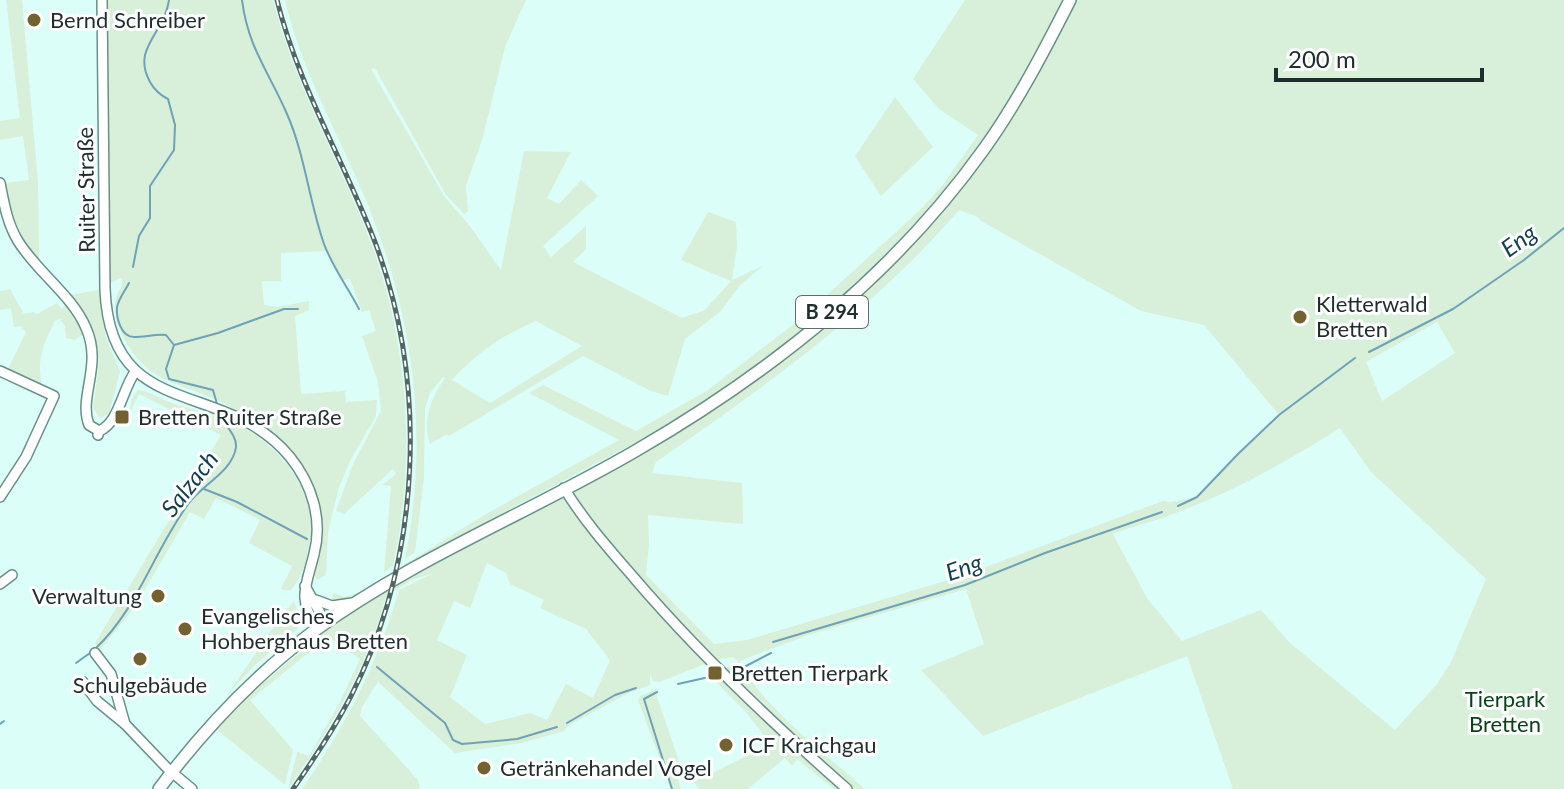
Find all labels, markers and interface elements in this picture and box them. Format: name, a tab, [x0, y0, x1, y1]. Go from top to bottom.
place label: Bernd Schreiber	[50, 6, 205, 33]
marker: Bernd Schreiber	[25, 11, 43, 29]
scale bar	[1276, 32, 1482, 82]
text: 200 m	[1288, 44, 1356, 73]
street label: Ruiter Straße	[71, 127, 100, 253]
water label: Eng	[1495, 217, 1542, 262]
place label: Kletterwald Bretten	[1316, 290, 1428, 342]
road number: B 294	[796, 296, 868, 328]
marker: Kletterwald Bretten	[1291, 308, 1309, 326]
place label: Bretten Ruiter Straße	[138, 403, 342, 430]
marker: Bretten Ruiter Straße	[113, 408, 131, 426]
water label: Salzach	[154, 444, 224, 522]
water label: Eng	[941, 547, 986, 586]
place label: Verwaltung	[32, 582, 142, 609]
marker: Verwaltung	[149, 587, 167, 605]
place label: Evangelisches Hohberghaus Bretten	[201, 602, 408, 654]
marker: Evangelisches Hohberghaus Bretten	[176, 620, 194, 638]
marker: Schulgebäude	[131, 650, 149, 668]
place label: Bretten Tierpark	[731, 659, 889, 686]
marker: Bretten Tierpark	[706, 664, 724, 682]
place label: Schulgebäude	[73, 671, 207, 698]
park label: Tierpark Bretten	[1465, 685, 1546, 737]
place label: ICF Kraichgau	[742, 731, 876, 758]
marker: ICF Kraichgau	[717, 736, 735, 754]
place label: Getränkehandel Vogel	[500, 754, 712, 781]
marker: Getränkehandel Vogel	[475, 759, 493, 777]

